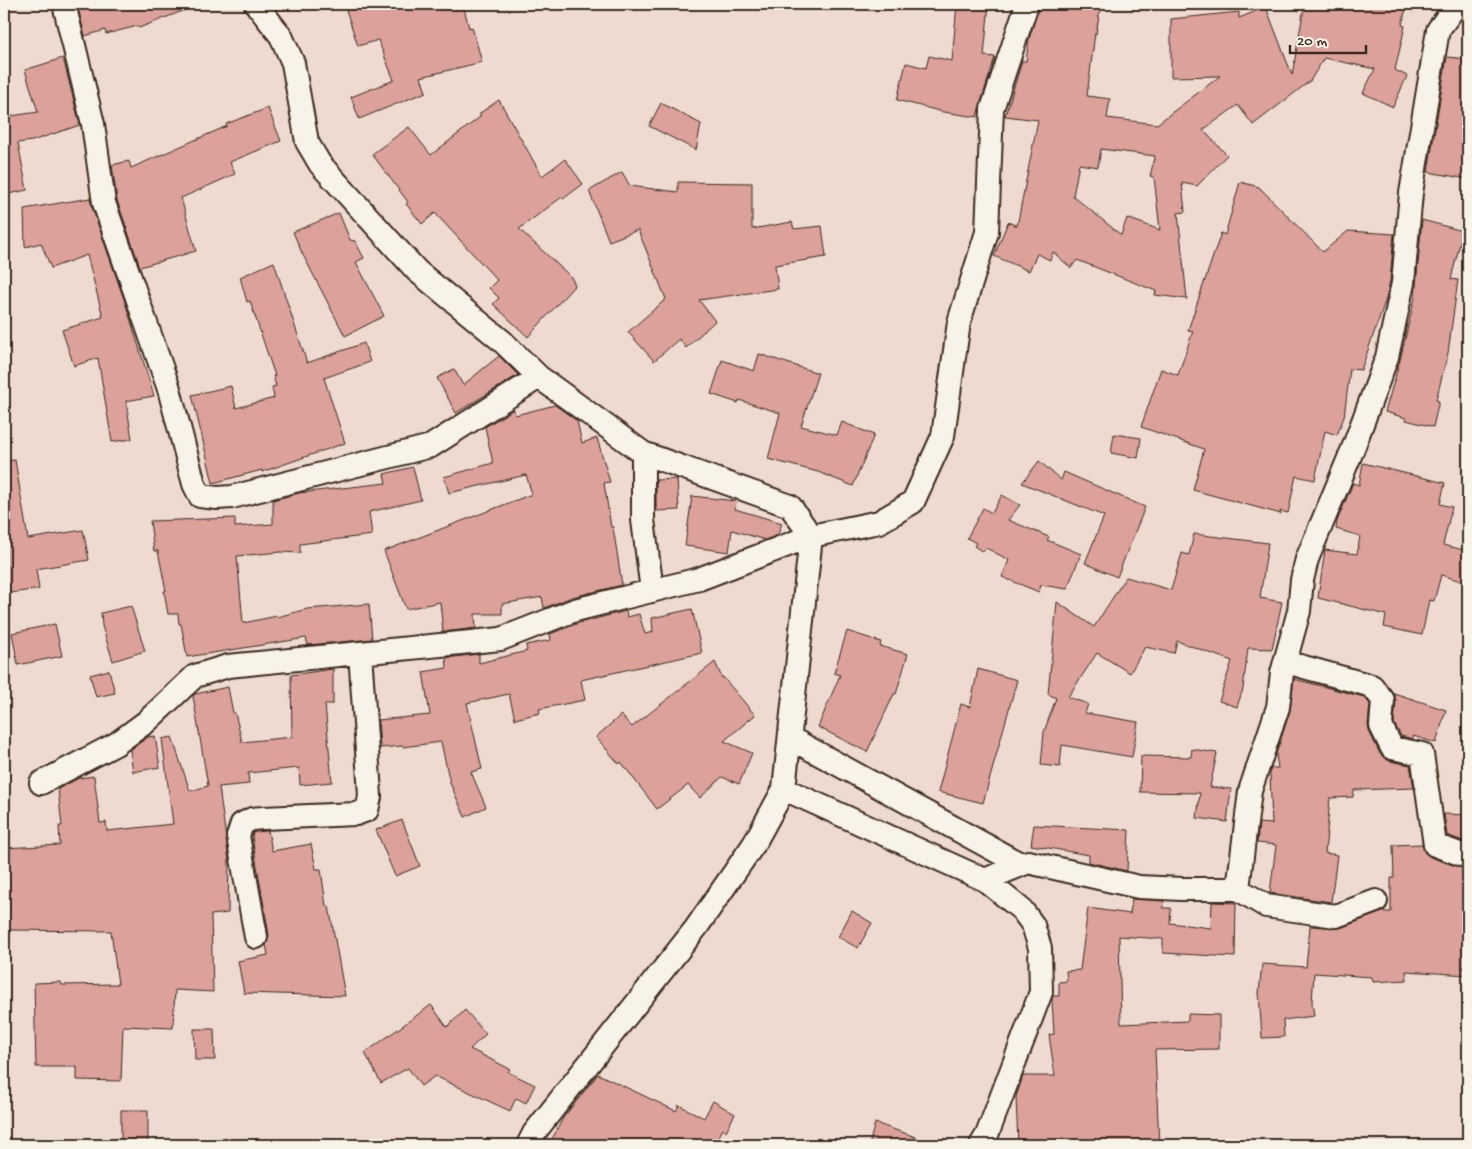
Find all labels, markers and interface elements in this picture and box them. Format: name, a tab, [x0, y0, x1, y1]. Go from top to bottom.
scale bar	[1290, 22, 1366, 54]
text: 20 m	[1297, 33, 1327, 51]

